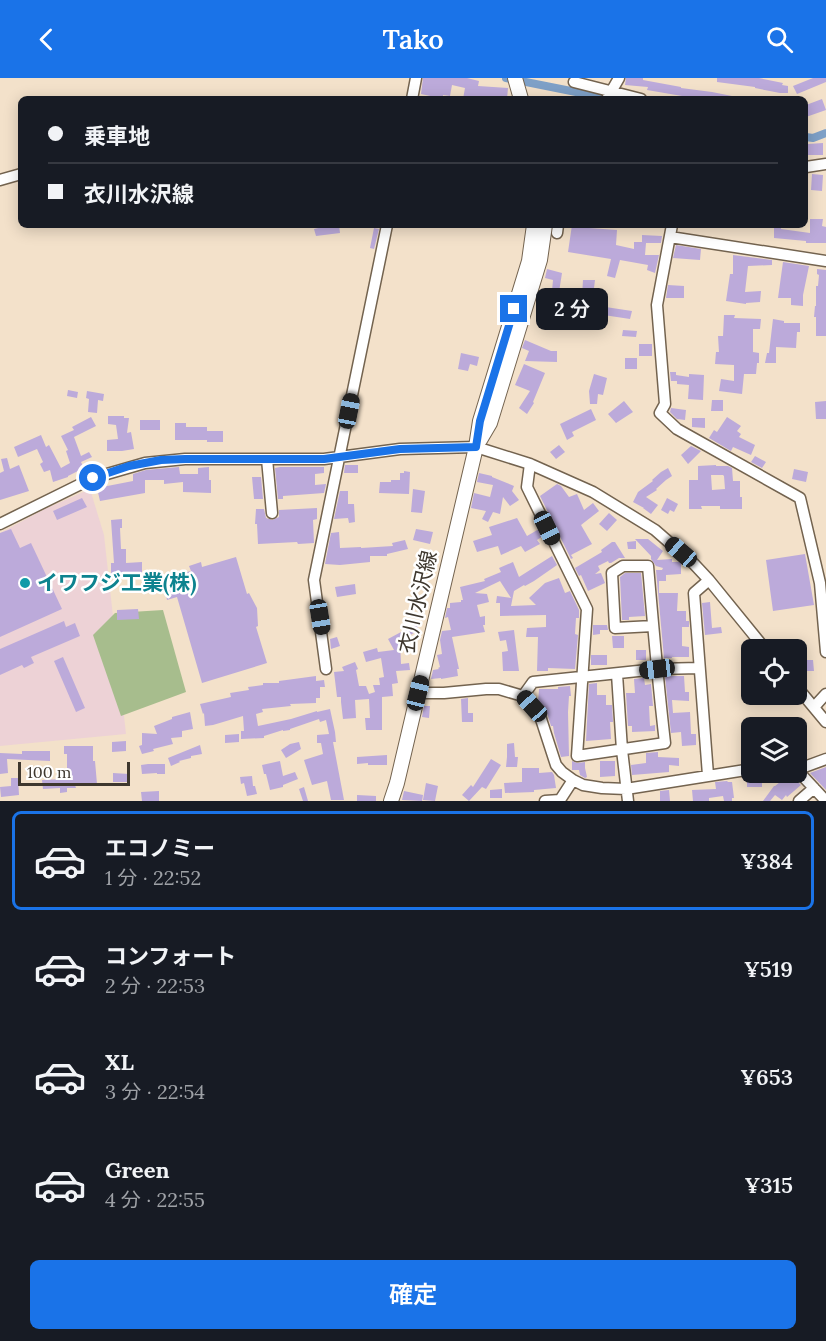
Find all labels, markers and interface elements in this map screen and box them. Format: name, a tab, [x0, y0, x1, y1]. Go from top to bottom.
text: Tako	[382, 22, 444, 56]
icon: back	[30, 23, 63, 56]
icon: search	[763, 23, 796, 56]
text: 乗車地	[84, 122, 150, 150]
text: 衣川水沢線	[84, 180, 194, 208]
callout: 2 分	[535, 288, 607, 330]
route end	[500, 295, 527, 322]
text: 2 分	[554, 296, 590, 321]
car	[337, 392, 361, 430]
route start	[79, 464, 106, 491]
car	[531, 508, 563, 548]
car	[662, 533, 700, 571]
street label: 衣川水沢線	[393, 548, 442, 656]
place label: イワフジ工業(株)	[37, 569, 196, 596]
marker: イワフジ工業(株)	[18, 576, 32, 590]
car	[308, 598, 332, 636]
map controls	[741, 639, 807, 783]
button: locate	[741, 639, 807, 705]
car	[638, 658, 676, 680]
car	[405, 673, 431, 713]
car	[513, 687, 551, 725]
button: layers	[741, 717, 807, 783]
scale bar	[18, 759, 130, 786]
text: 100 m	[27, 762, 71, 782]
icon: car	[33, 834, 87, 888]
text: エコノミー	[105, 834, 215, 862]
text: ¥384	[740, 847, 793, 875]
text: 1 分 · 22:52	[105, 865, 201, 890]
icon: car	[33, 942, 87, 996]
text: コンフォート	[105, 942, 236, 970]
text: ¥519	[744, 955, 793, 983]
text: 2 分 · 22:53	[105, 973, 205, 998]
text: XL	[105, 1048, 134, 1076]
icon: car	[33, 1050, 87, 1104]
text: ¥653	[740, 1063, 793, 1091]
text: 3 分 · 22:54	[105, 1079, 205, 1104]
text: Green	[105, 1156, 170, 1184]
icon: car	[33, 1158, 87, 1212]
text: ¥315	[744, 1171, 793, 1199]
text: 4 分 · 22:55	[105, 1187, 205, 1212]
button: 確定	[30, 1260, 796, 1329]

